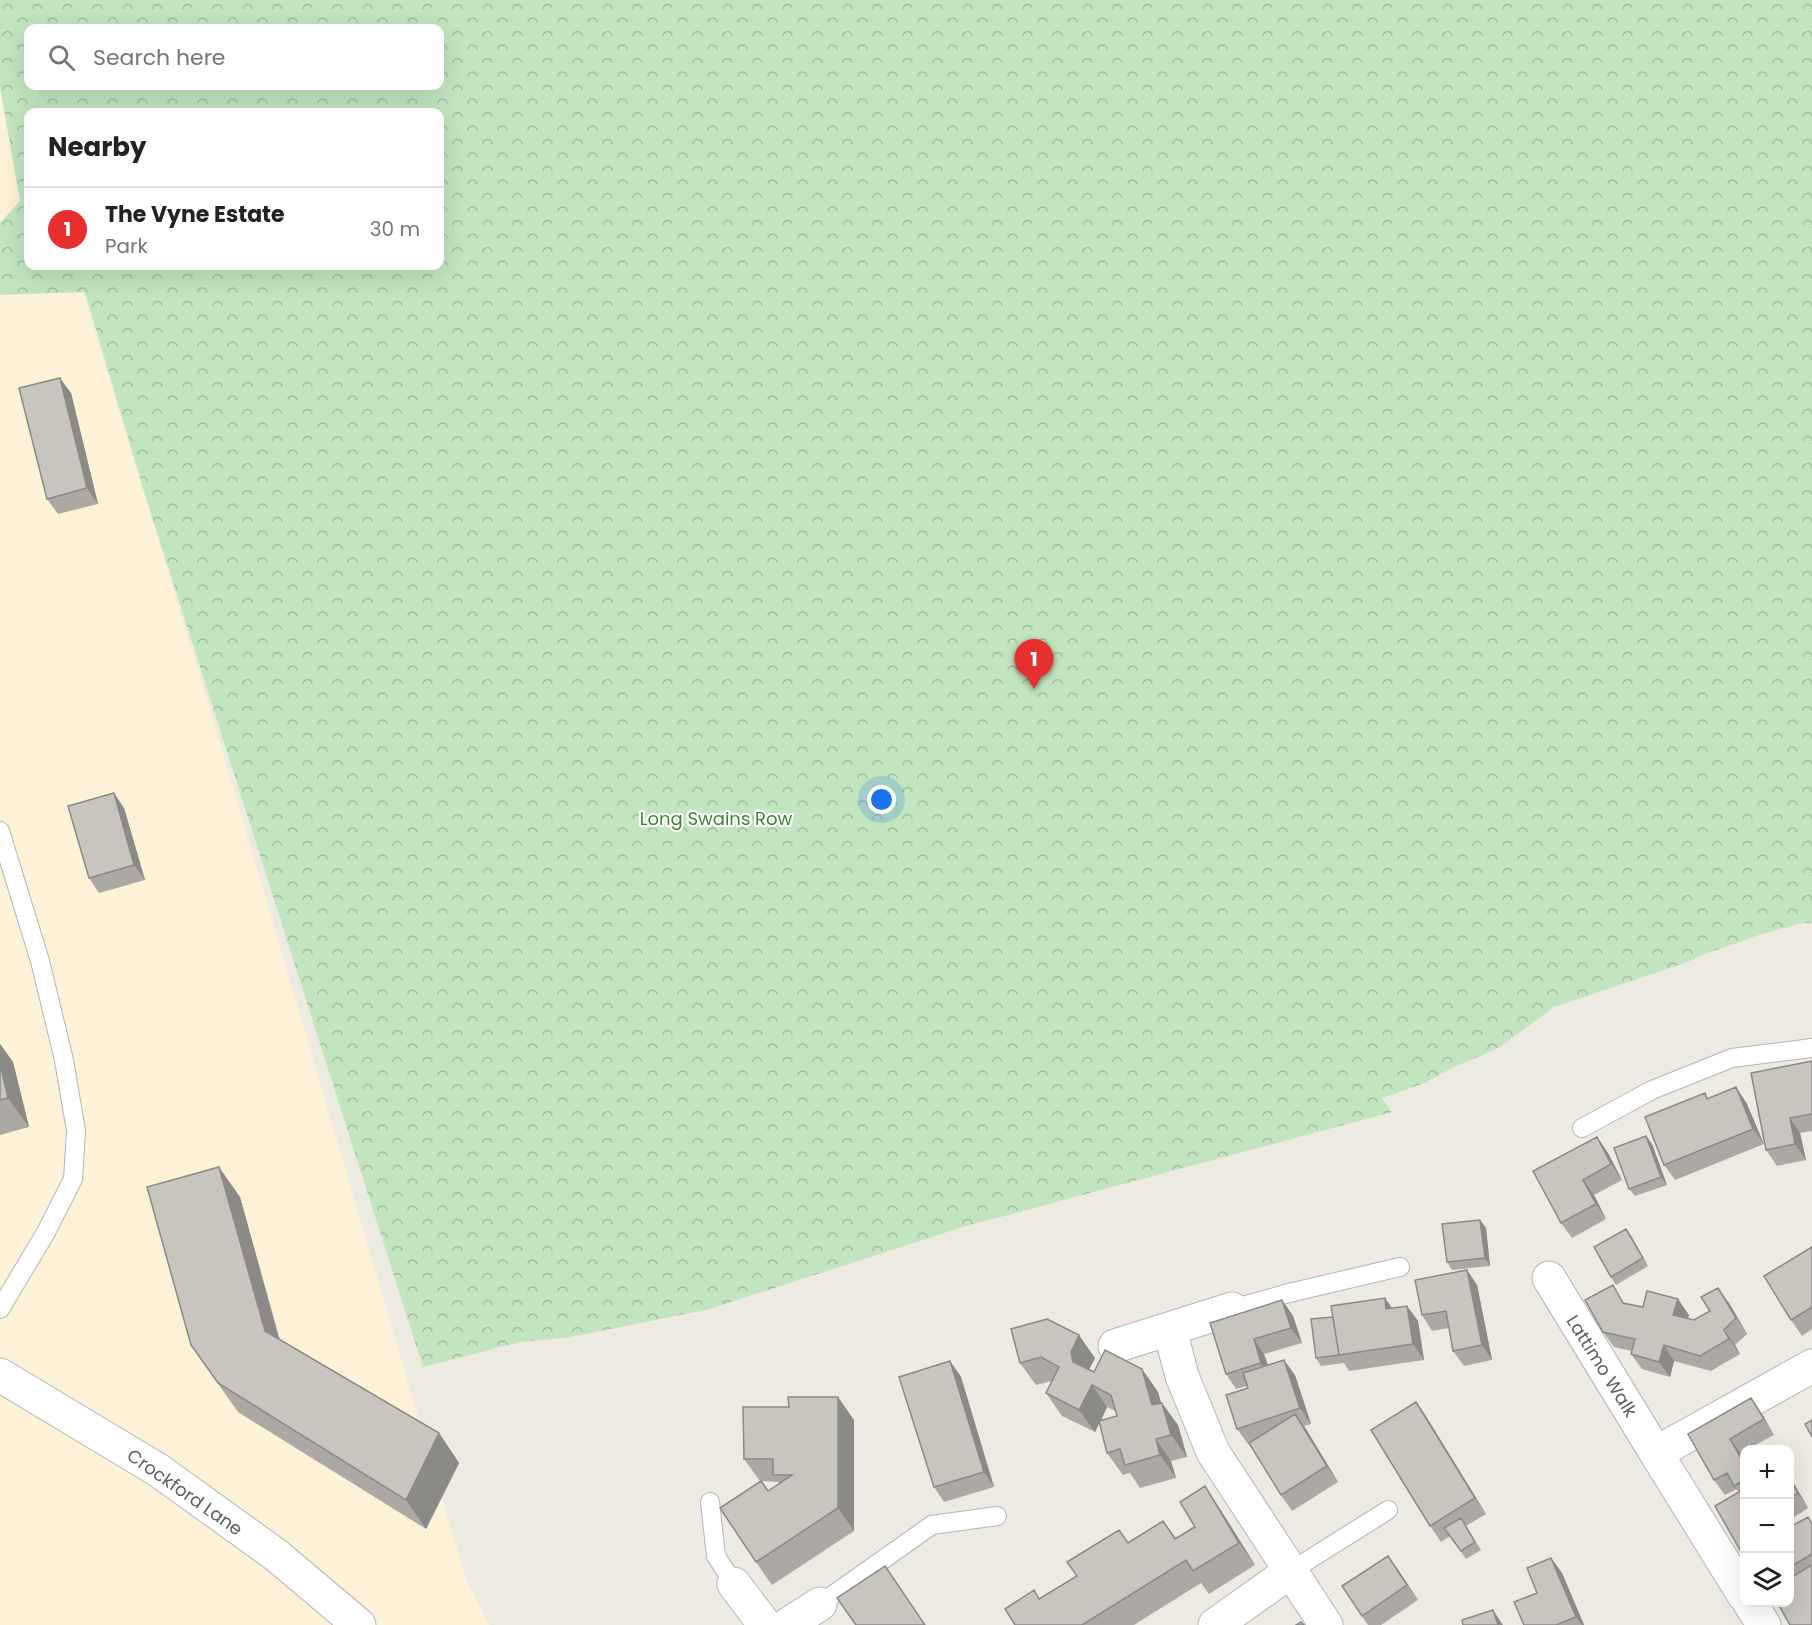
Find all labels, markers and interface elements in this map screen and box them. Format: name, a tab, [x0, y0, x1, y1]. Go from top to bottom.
search box	[24, 24, 444, 90]
icon: search	[45, 41, 78, 74]
text: Search here	[93, 42, 226, 73]
text: Nearby	[48, 129, 146, 165]
text: The Vyne Estate	[105, 199, 285, 230]
text: 1	[64, 215, 71, 243]
text: 30 m	[370, 215, 420, 243]
text: Park	[105, 232, 148, 260]
pin: 1	[1014, 640, 1054, 689]
your location	[867, 785, 896, 814]
park label: Long Swains Row	[640, 806, 793, 831]
street label: Lattimo Walk	[1561, 1310, 1644, 1422]
street label: Crockford Lane	[122, 1443, 248, 1541]
map controls	[1740, 1445, 1794, 1607]
button: +	[1740, 1445, 1794, 1499]
button: −	[1740, 1499, 1794, 1553]
button: layers	[1740, 1553, 1794, 1607]

